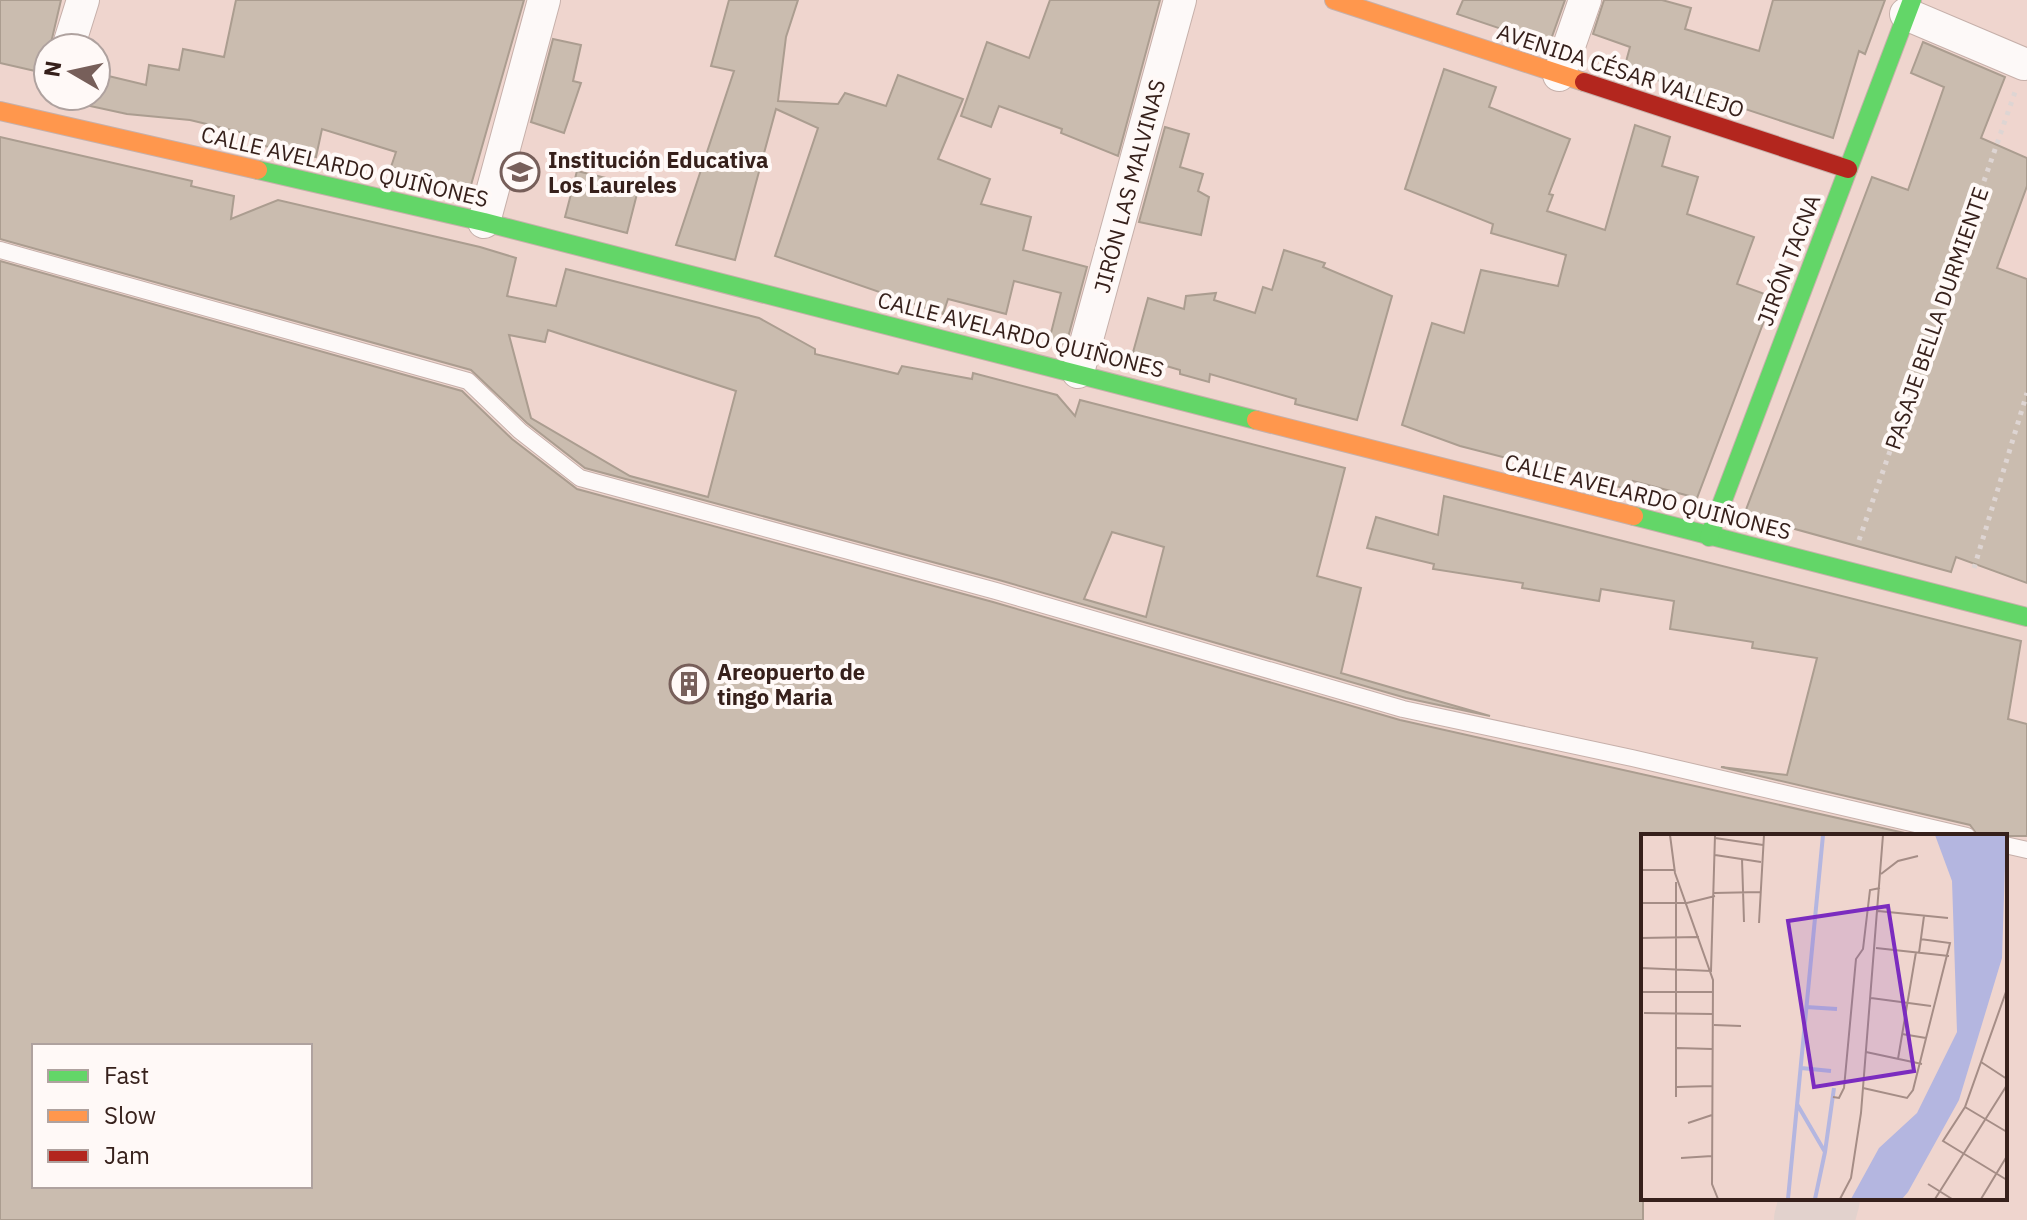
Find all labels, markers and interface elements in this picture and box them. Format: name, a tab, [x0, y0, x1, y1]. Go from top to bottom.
street label: AVENIDA CÉSAR VALLEJO	[1494, 16, 1748, 124]
north arrow	[32, 32, 112, 112]
text: N	[36, 59, 67, 79]
street label: JIRÓN LAS MALVINAS	[1087, 76, 1171, 296]
street label: CALLE AVELARDO QUIÑONES	[199, 119, 491, 213]
place label: Institución Educativa Los Laureles	[548, 145, 768, 199]
school or university icon: Institución Educativa Los Laureles	[499, 151, 541, 193]
street label: PASAJE BELLA DURMIENTE	[1877, 183, 1995, 453]
street label: JIRÓN TACNA	[1750, 190, 1826, 330]
street label: CALLE AVELARDO QUIÑONES	[875, 284, 1167, 384]
street label: CALLE AVELARDO QUIÑONES	[1502, 446, 1794, 546]
place label: Areopuerto de tingo Maria	[717, 657, 865, 711]
building icon: Areopuerto de tingo Maria	[668, 663, 710, 705]
inset map	[1641, 834, 2007, 1200]
legend	[32, 1044, 312, 1188]
text: Fast	[104, 1059, 149, 1091]
text: Slow	[104, 1099, 156, 1131]
text: Jam	[104, 1139, 150, 1171]

